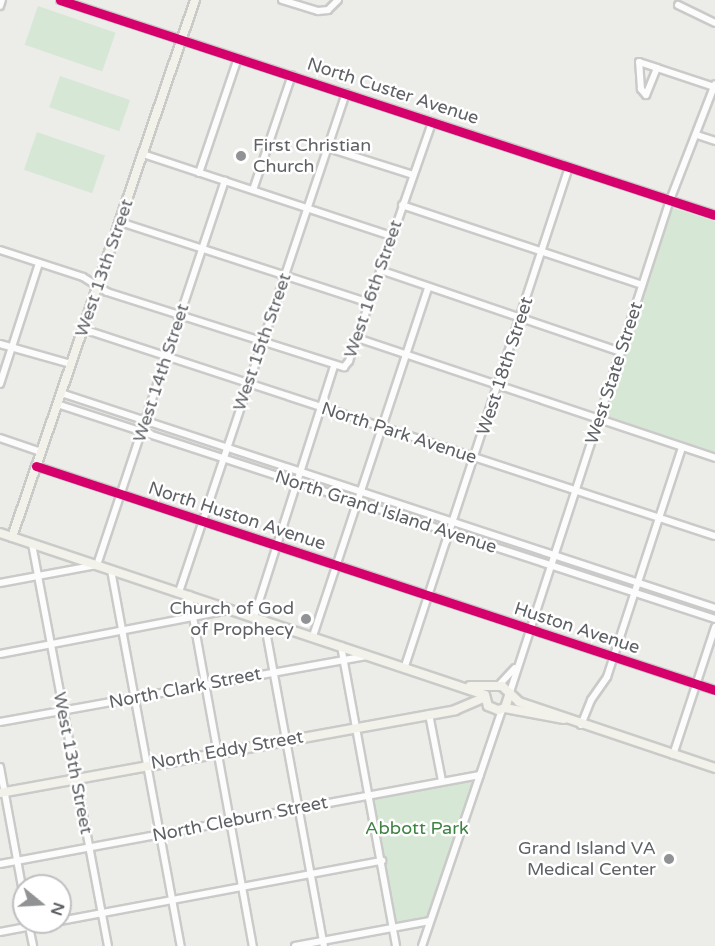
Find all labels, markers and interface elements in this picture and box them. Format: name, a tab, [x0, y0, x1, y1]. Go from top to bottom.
street label: North Custer Avenue	[304, 53, 482, 129]
place label: First Christian Church	[253, 135, 371, 178]
marker: First Christian Church	[234, 149, 248, 163]
street label: West 13th Street	[70, 196, 138, 340]
street label: West 16th Street	[339, 217, 407, 361]
street label: West 15th Street	[228, 270, 296, 414]
street label: West 18th Street	[472, 294, 538, 438]
street label: West State Street	[581, 299, 647, 447]
street label: West 14th Street	[128, 301, 194, 445]
street label: North Park Avenue	[319, 398, 479, 468]
street label: North Grand Island Avenue	[272, 466, 500, 558]
street label: North Huston Avenue	[146, 477, 328, 555]
place label: Church of God of Prophecy	[169, 598, 294, 640]
street label: Huston Avenue	[512, 598, 642, 658]
marker: Church of God of Prophecy	[299, 612, 313, 626]
street label: North Clark Street	[107, 663, 263, 713]
street label: West 13th Street	[49, 690, 97, 836]
street label: North Eddy Street	[149, 726, 305, 774]
street label: North Cleburn Street	[151, 791, 329, 847]
park label: Abbott Park	[365, 817, 469, 839]
place label: Grand Island VA Medical Center	[518, 838, 656, 880]
marker: Grand Island VA Medical Center	[660, 850, 678, 868]
north arrow	[12, 874, 72, 934]
text: N	[46, 900, 69, 918]

